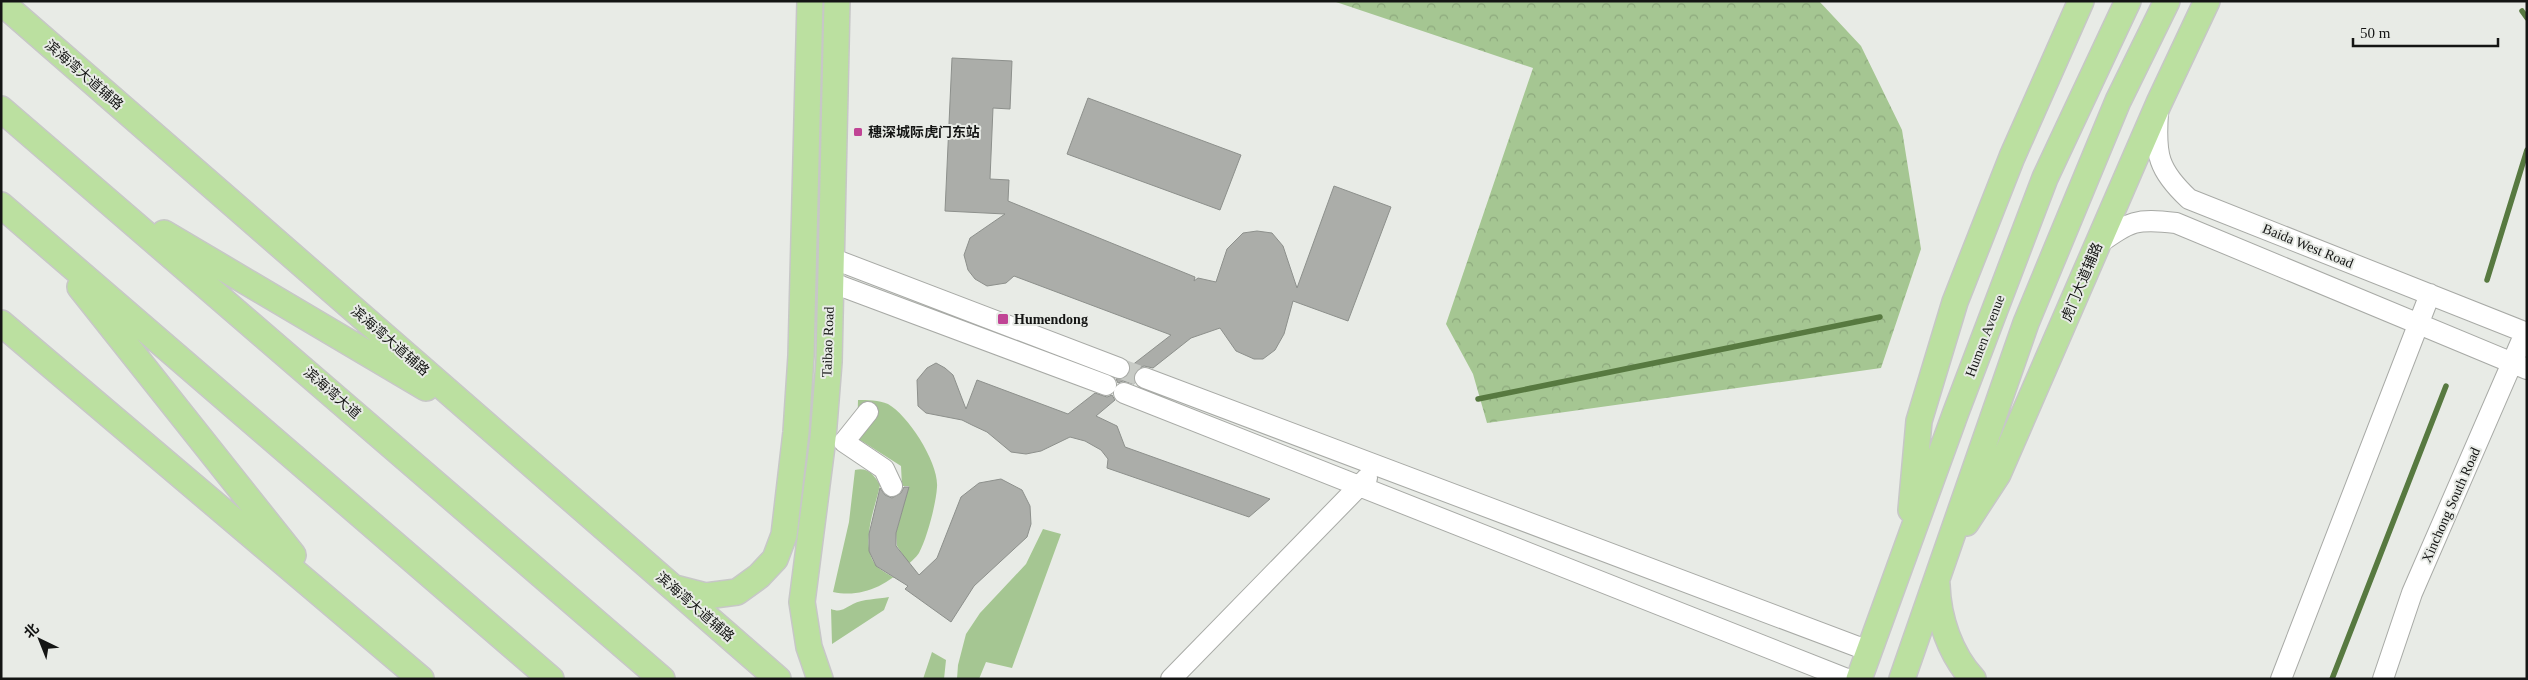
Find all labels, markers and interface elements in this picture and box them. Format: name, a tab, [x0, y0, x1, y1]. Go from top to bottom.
scale bar	[2353, 15, 2498, 47]
text: 50 m	[2360, 25, 2391, 41]
street label: 滨海湾大道辅路	[42, 37, 126, 113]
place label: 穗深城际虎门东站	[868, 124, 980, 140]
marker: 穗深城际虎门东站	[852, 126, 864, 138]
street label: Baida West Road	[2260, 221, 2356, 271]
street label: 虎门大道辅路	[2059, 240, 2105, 324]
street label: Humen Avenue	[1963, 293, 2007, 379]
street label: 滨海湾大道辅路	[348, 303, 432, 379]
street label: Taibao Road	[819, 306, 837, 378]
marker: Humendong	[996, 312, 1010, 326]
place label: Humendong	[1014, 312, 1088, 327]
street label: 滨海湾大道	[301, 364, 363, 422]
street label: Xinchong South Road	[2419, 445, 2483, 565]
street label: 滨海湾大道辅路	[653, 569, 737, 645]
north arrow	[15, 615, 65, 665]
text: 北	[21, 621, 42, 641]

